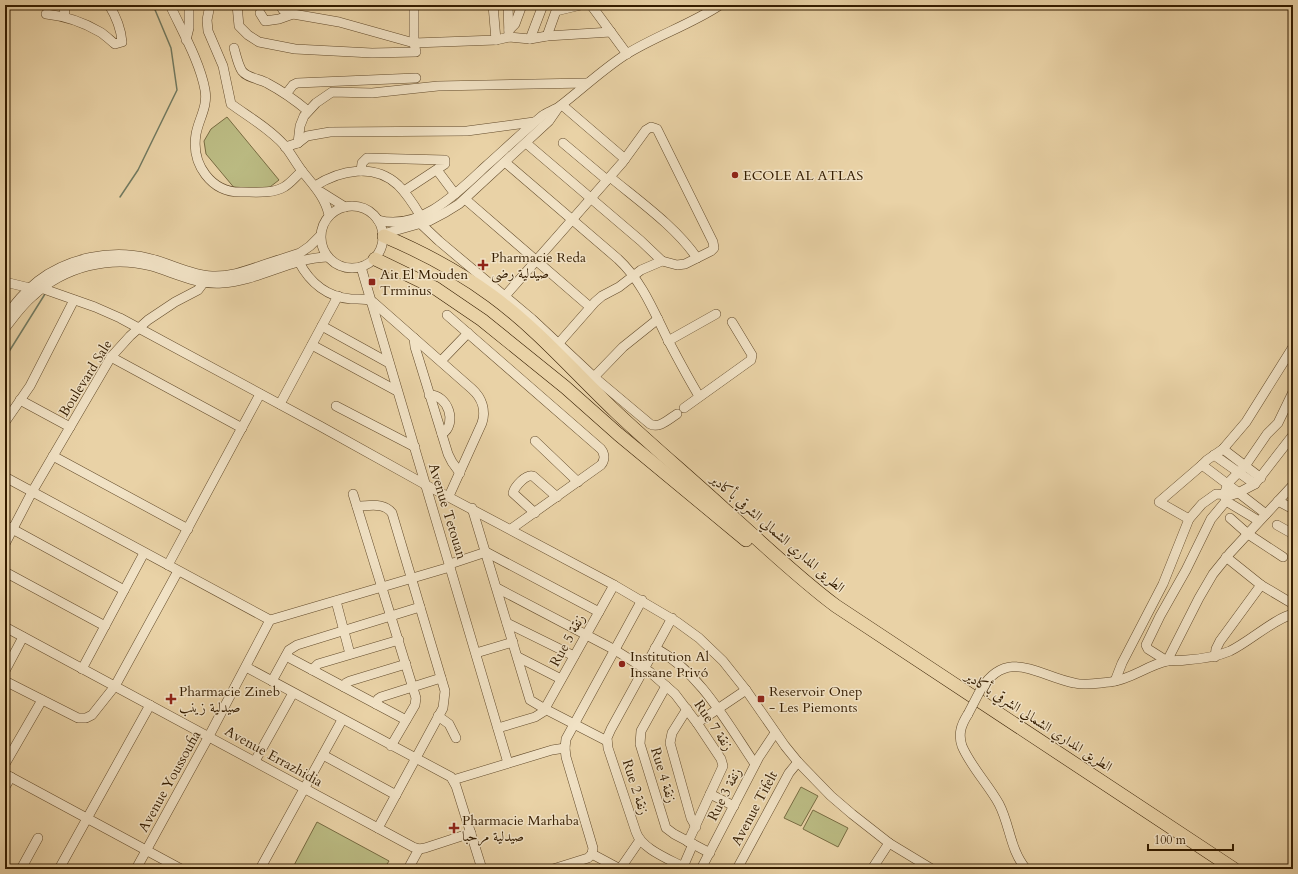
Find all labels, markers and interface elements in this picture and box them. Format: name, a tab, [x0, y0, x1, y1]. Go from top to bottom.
place label: ECOLE AL ATLAS	[743, 166, 863, 185]
marker: ECOLE AL ATLAS	[730, 170, 740, 180]
place label: Pharmacie Reda صيدلية رضى	[491, 248, 586, 283]
marker: Pharmacie Reda صيدلية رضى	[478, 260, 488, 270]
place label: Ait El Mouden Trminus	[380, 265, 468, 300]
marker: Ait El Mouden Trminus	[367, 277, 377, 287]
street label: Boulevard Sale	[54, 336, 117, 420]
street label: Avenue Tetouan	[424, 461, 471, 562]
street label: الطريق المداري الشمالي الشرقي بأكادير	[704, 468, 849, 598]
street label: Rue 5 زنقة	[545, 611, 590, 670]
place label: Institution Al Inssane Privó	[630, 647, 709, 682]
marker: Institution Al Inssane Privó	[617, 659, 627, 669]
street label: الطريق المداري الشمالي الشرقي بأكادير	[959, 665, 1117, 778]
place label: Pharmacie Zineb صيدلية زينب	[179, 682, 280, 717]
place label: Reservoir Onep - Les Piemonts	[769, 682, 863, 717]
marker: Pharmacie Zineb صيدلية زينب	[166, 694, 176, 704]
marker: Reservoir Onep - Les Piemonts	[756, 694, 766, 704]
street label: Rue 7 زنقة	[690, 696, 737, 754]
street label: Avenue Errazhidia	[221, 722, 326, 791]
street label: Avenue Youssoufia	[134, 727, 205, 835]
street label: Rue 4 زنقة	[646, 745, 681, 805]
street label: Rue 2 زنقة	[618, 757, 653, 817]
street label: Rue 3 زنقة	[703, 764, 746, 824]
street label: Avenue Tifelt	[727, 767, 782, 849]
place label: Pharmacie Marhaba صيدلية مرحبا	[462, 811, 579, 846]
marker: Pharmacie Marhaba صيدلية مرحبا	[449, 823, 459, 833]
scale bar	[1148, 826, 1233, 852]
text: 100 m	[1154, 832, 1187, 848]

